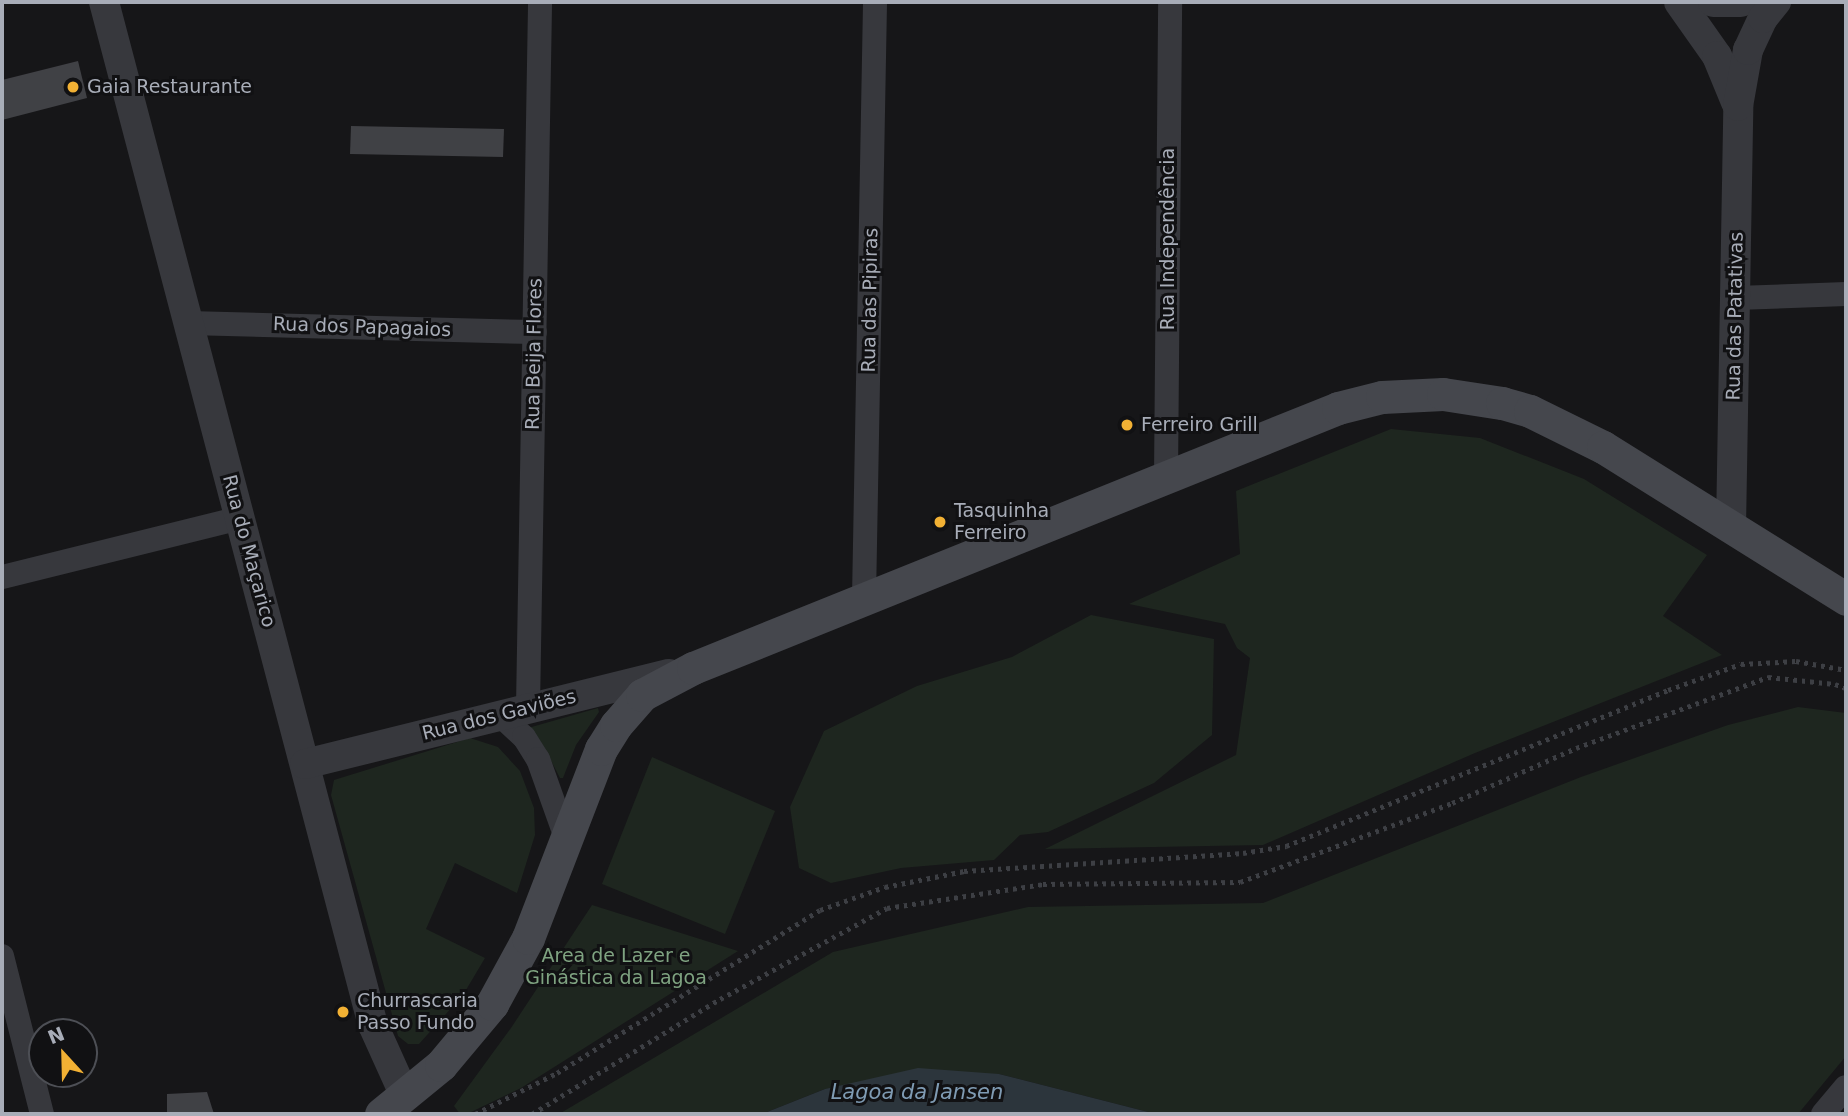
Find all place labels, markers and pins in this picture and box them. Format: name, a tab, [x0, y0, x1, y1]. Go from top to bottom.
place label: Gaia Restaurante	[87, 76, 252, 98]
marker: Gaia Restaurante	[65, 79, 81, 95]
place label: Ferreiro Grill	[1141, 414, 1258, 436]
marker: Ferreiro Grill	[1119, 417, 1135, 433]
place label: Tasquinha Ferreiro	[954, 500, 1049, 544]
marker: Tasquinha Ferreiro	[932, 514, 948, 530]
place label: Churrascaria Passo Fundo	[357, 990, 478, 1034]
marker: Churrascaria Passo Fundo	[335, 1004, 351, 1020]

